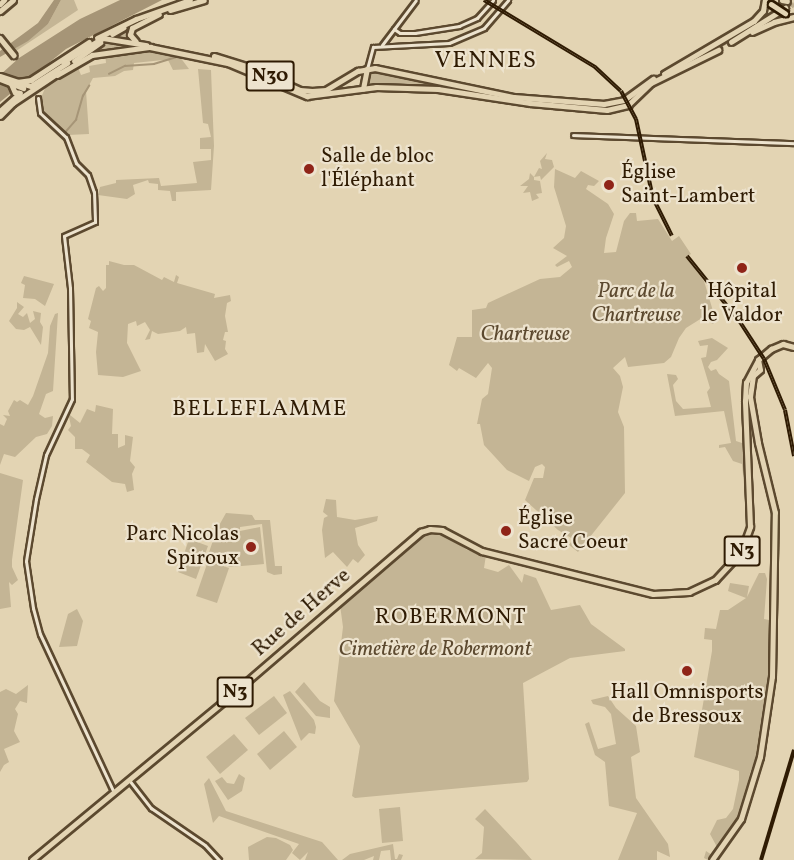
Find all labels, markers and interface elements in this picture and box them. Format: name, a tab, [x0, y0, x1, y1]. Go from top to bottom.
district label: VENNES	[434, 48, 538, 76]
road number: N30	[244, 59, 296, 93]
place label: Salle de bloc l'Éléphant	[321, 144, 434, 194]
place label: Église Saint-Lambert	[621, 160, 755, 210]
marker: Salle de bloc l'Éléphant	[302, 162, 316, 176]
marker: Église Saint-Lambert	[602, 178, 616, 192]
marker: Hôpital le Valdor	[733, 259, 751, 277]
park label: Parc de la Chartreuse	[591, 279, 681, 329]
place label: Hôpital le Valdor	[701, 279, 783, 329]
park label: Chartreuse	[480, 322, 570, 348]
district label: BELLEFLAMME	[172, 397, 348, 423]
place label: Église Sacré Coeur	[518, 506, 628, 556]
place label: Parc Nicolas Spiroux	[126, 522, 239, 572]
marker: Église Sacré Coeur	[499, 524, 513, 538]
road number: N3	[722, 534, 762, 568]
marker: Parc Nicolas Spiroux	[244, 540, 258, 554]
street label: Rue de Herve	[248, 564, 356, 662]
district label: ROBERMONT	[375, 605, 527, 631]
park label: Cimetière de Robermont	[339, 637, 531, 663]
marker: Hall Omnisports de Bressoux	[680, 664, 694, 678]
road number: N3	[216, 675, 254, 709]
place label: Hall Omnisports de Bressoux	[610, 680, 764, 730]

